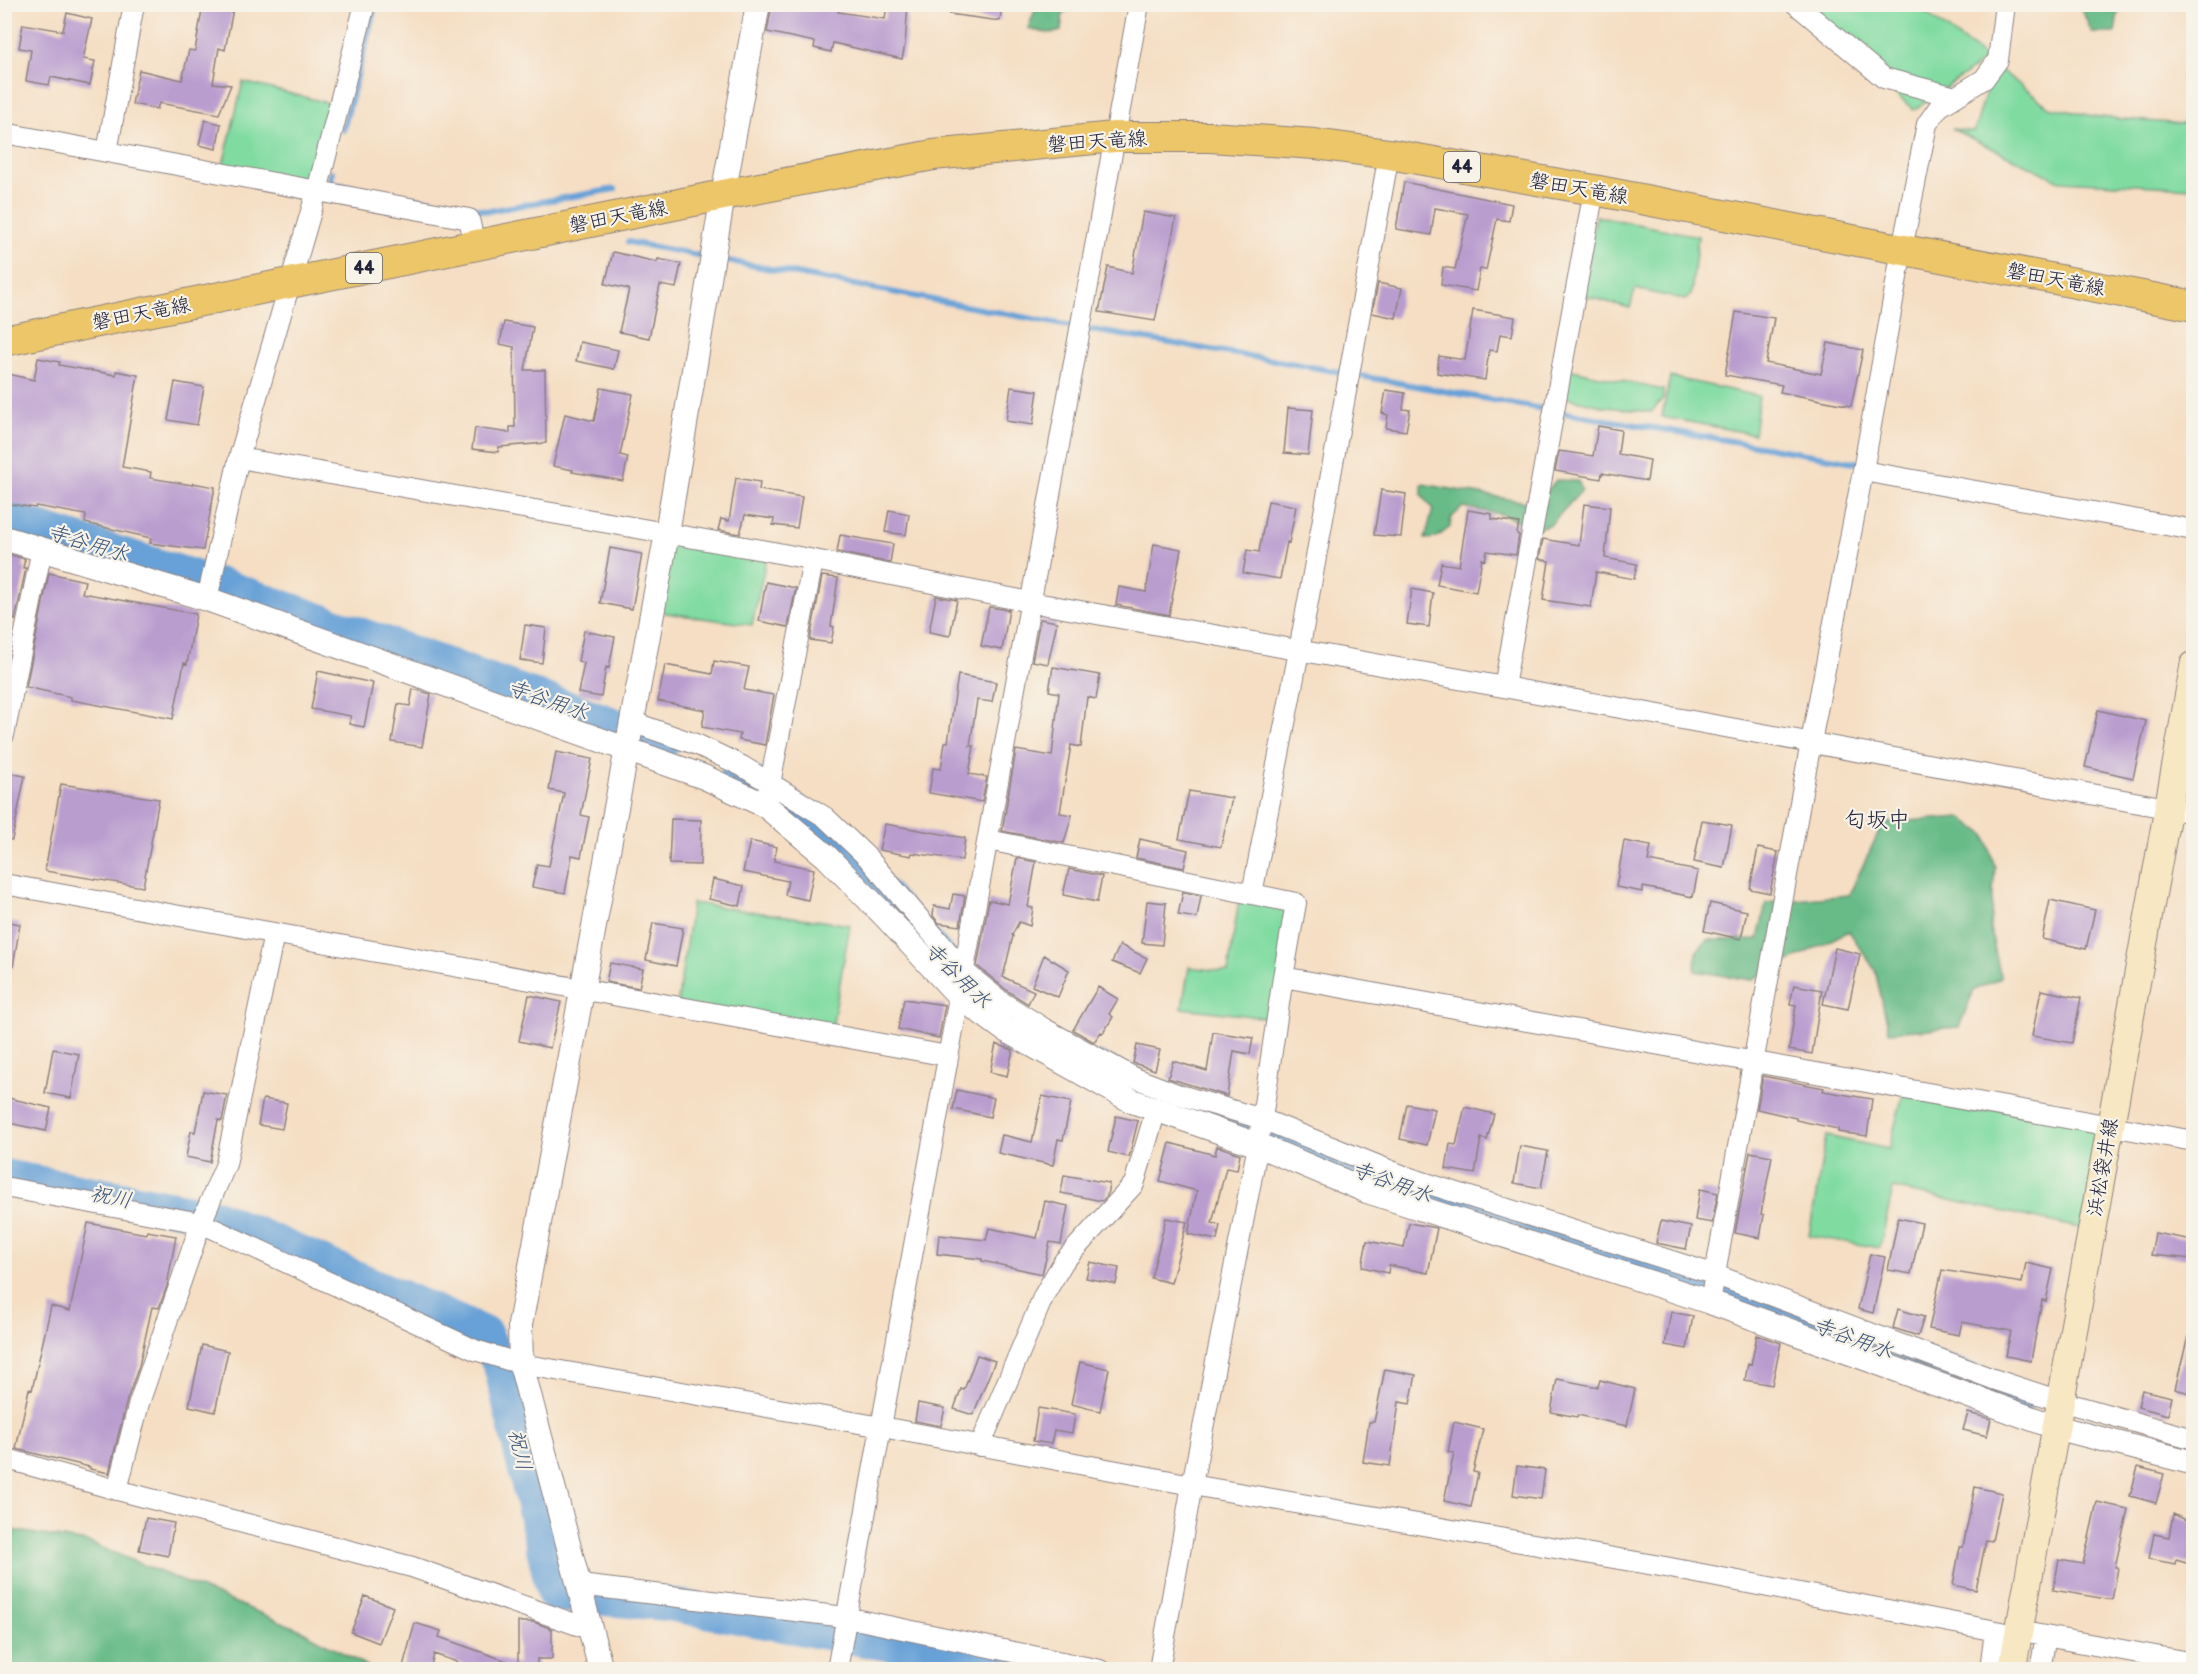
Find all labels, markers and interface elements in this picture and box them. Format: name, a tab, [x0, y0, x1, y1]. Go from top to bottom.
street label: 磐田天竜線	[1046, 127, 1148, 157]
road number: 44	[1444, 152, 1480, 182]
street label: 磐田天竜線	[1528, 168, 1630, 209]
street label: 磐田天竜線	[567, 196, 670, 238]
road number: 44	[346, 253, 382, 283]
street label: 磐田天竜線	[2004, 259, 2107, 301]
street label: 磐田天竜線	[90, 293, 193, 335]
water label: 寺谷用水	[44, 519, 132, 568]
water label: 寺谷用水	[504, 675, 592, 726]
district label: 匂坂中	[1844, 807, 1910, 834]
water label: 寺谷用水	[919, 937, 996, 1014]
street label: 浜松袋井線	[2082, 1116, 2123, 1218]
water label: 寺谷用水	[1348, 1156, 1436, 1209]
water label: 祝川	[88, 1181, 134, 1214]
water label: 寺谷用水	[1809, 1312, 1897, 1365]
water label: 祝川	[503, 1427, 536, 1473]

